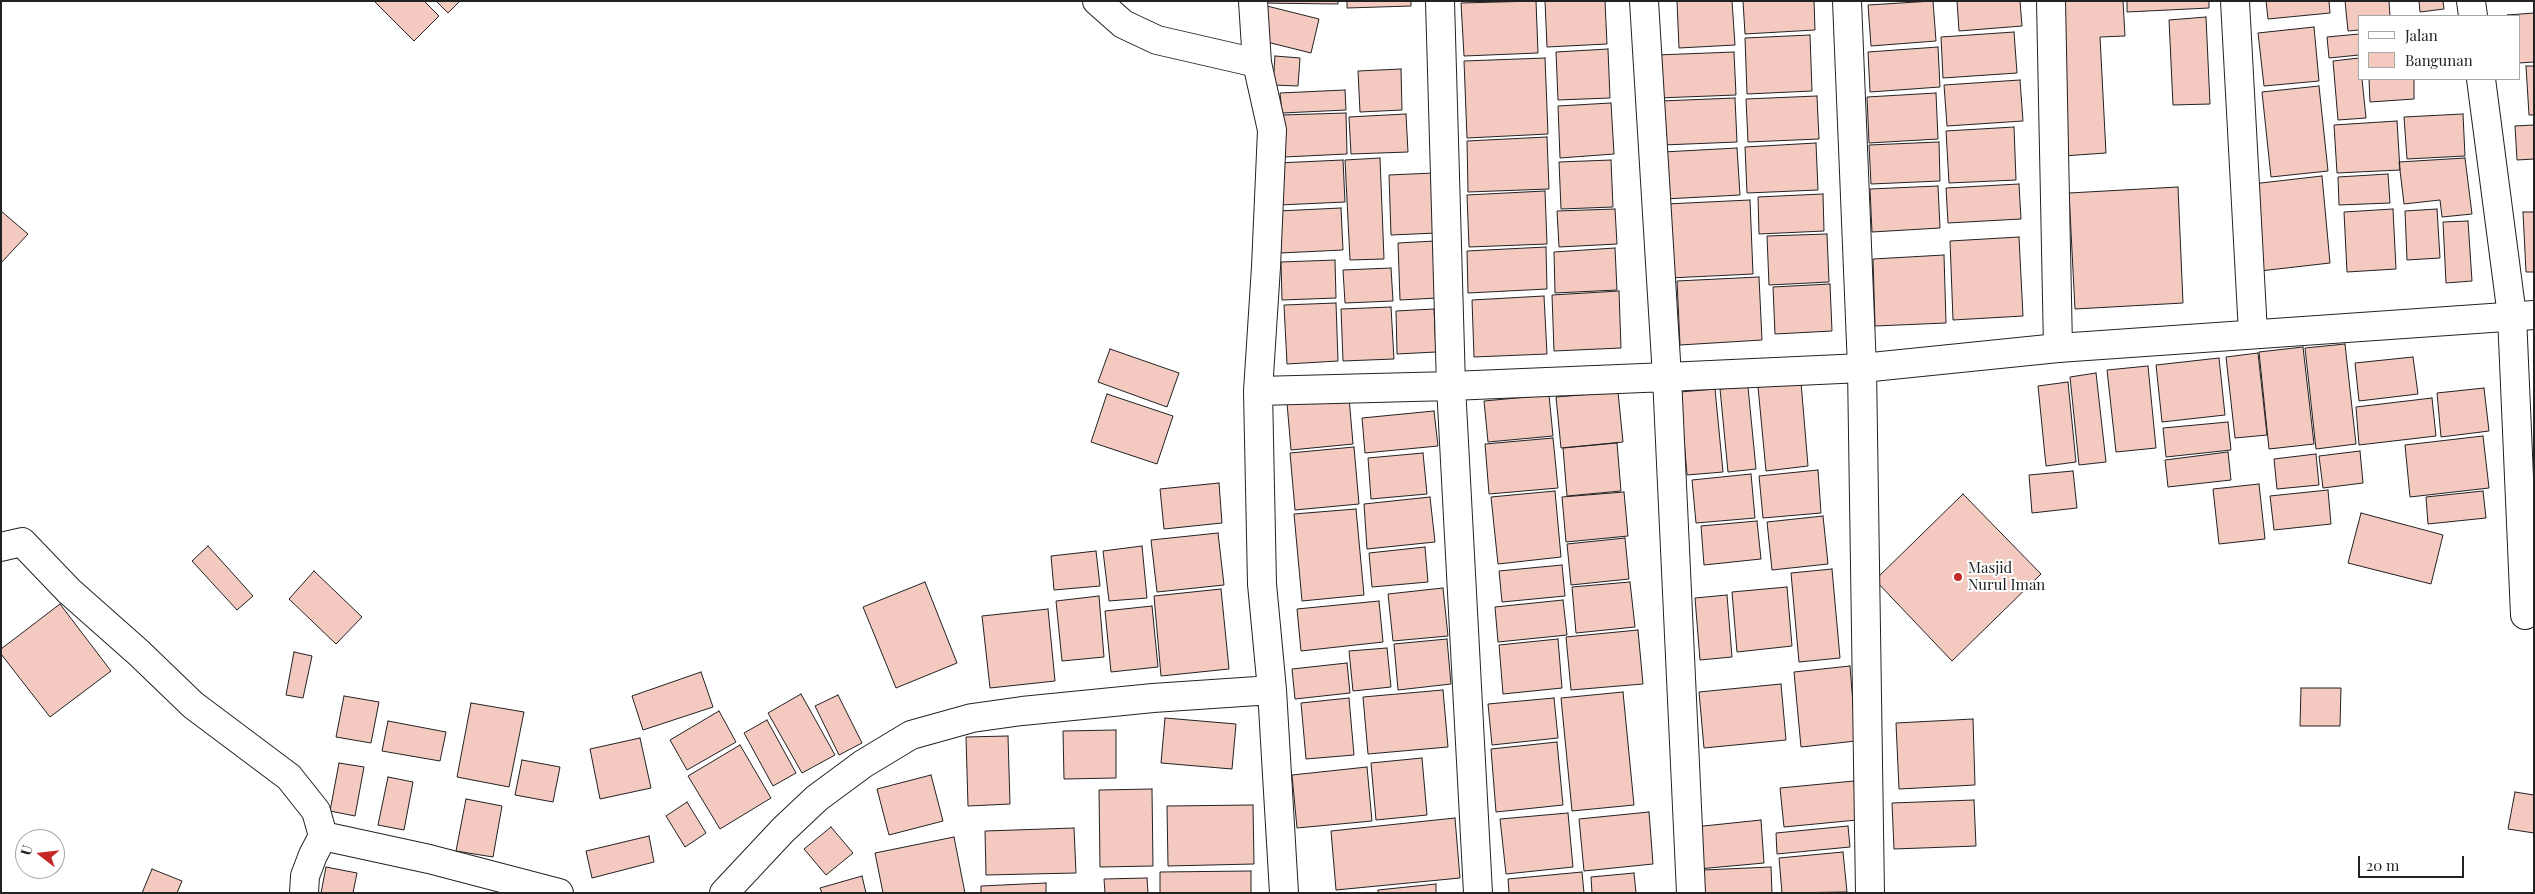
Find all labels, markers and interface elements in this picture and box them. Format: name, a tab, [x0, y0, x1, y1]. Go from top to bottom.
legend	[2358, 15, 2520, 80]
text: Jalan	[2405, 25, 2438, 45]
text: Bangunan	[2405, 50, 2473, 70]
place label: Masjid Nurul Iman	[1968, 559, 2045, 594]
marker: Masjid Nurul Iman	[1952, 571, 1964, 583]
north arrow	[15, 829, 65, 879]
text: U	[16, 843, 37, 857]
scale bar	[2360, 846, 2466, 878]
text: 20 m	[2366, 855, 2399, 875]

